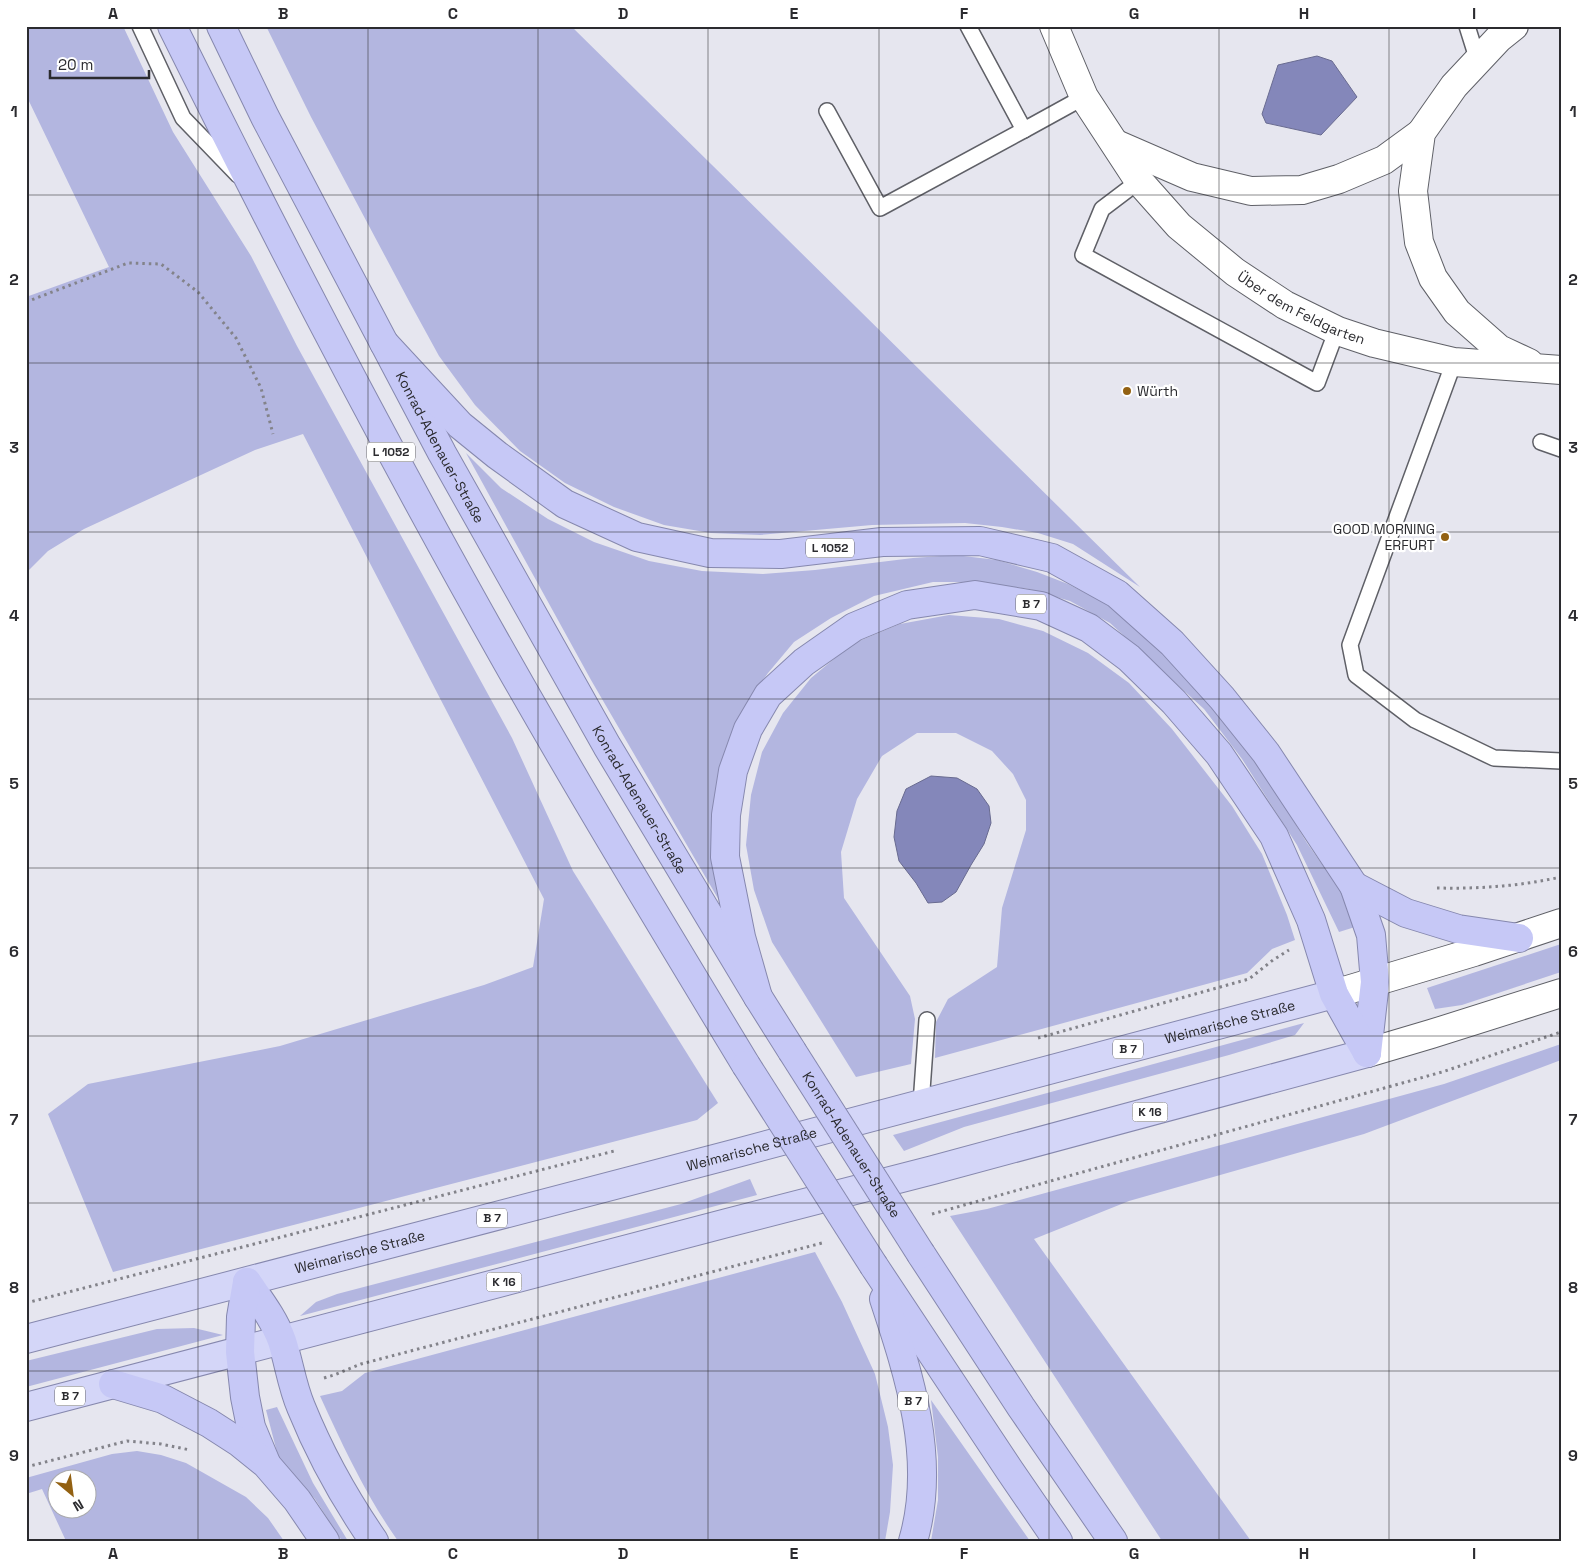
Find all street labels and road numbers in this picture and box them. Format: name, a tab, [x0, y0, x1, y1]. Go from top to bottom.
street label: Über dem Feldgarten	[1234, 267, 1367, 348]
street label: Konrad-Adenauer-Straße	[392, 369, 489, 526]
road number: L 1052	[367, 442, 415, 462]
road number: L 1052	[806, 538, 854, 558]
road number: B 7	[1016, 594, 1046, 614]
street label: Konrad-Adenauer-Straße	[588, 722, 691, 877]
street label: Weimarische Straße	[1163, 996, 1297, 1048]
road number: B 7	[1113, 1040, 1143, 1058]
street label: Konrad-Adenauer-Straße	[798, 1068, 905, 1221]
road number: K 16	[1132, 1102, 1168, 1122]
street label: Weimarische Straße	[684, 1123, 819, 1175]
road number: B 7	[477, 1208, 507, 1228]
street label: Weimarische Straße	[293, 1226, 427, 1277]
road number: K 16	[486, 1272, 522, 1291]
road number: B 7	[55, 1386, 85, 1405]
road number: B 7	[898, 1392, 928, 1410]

